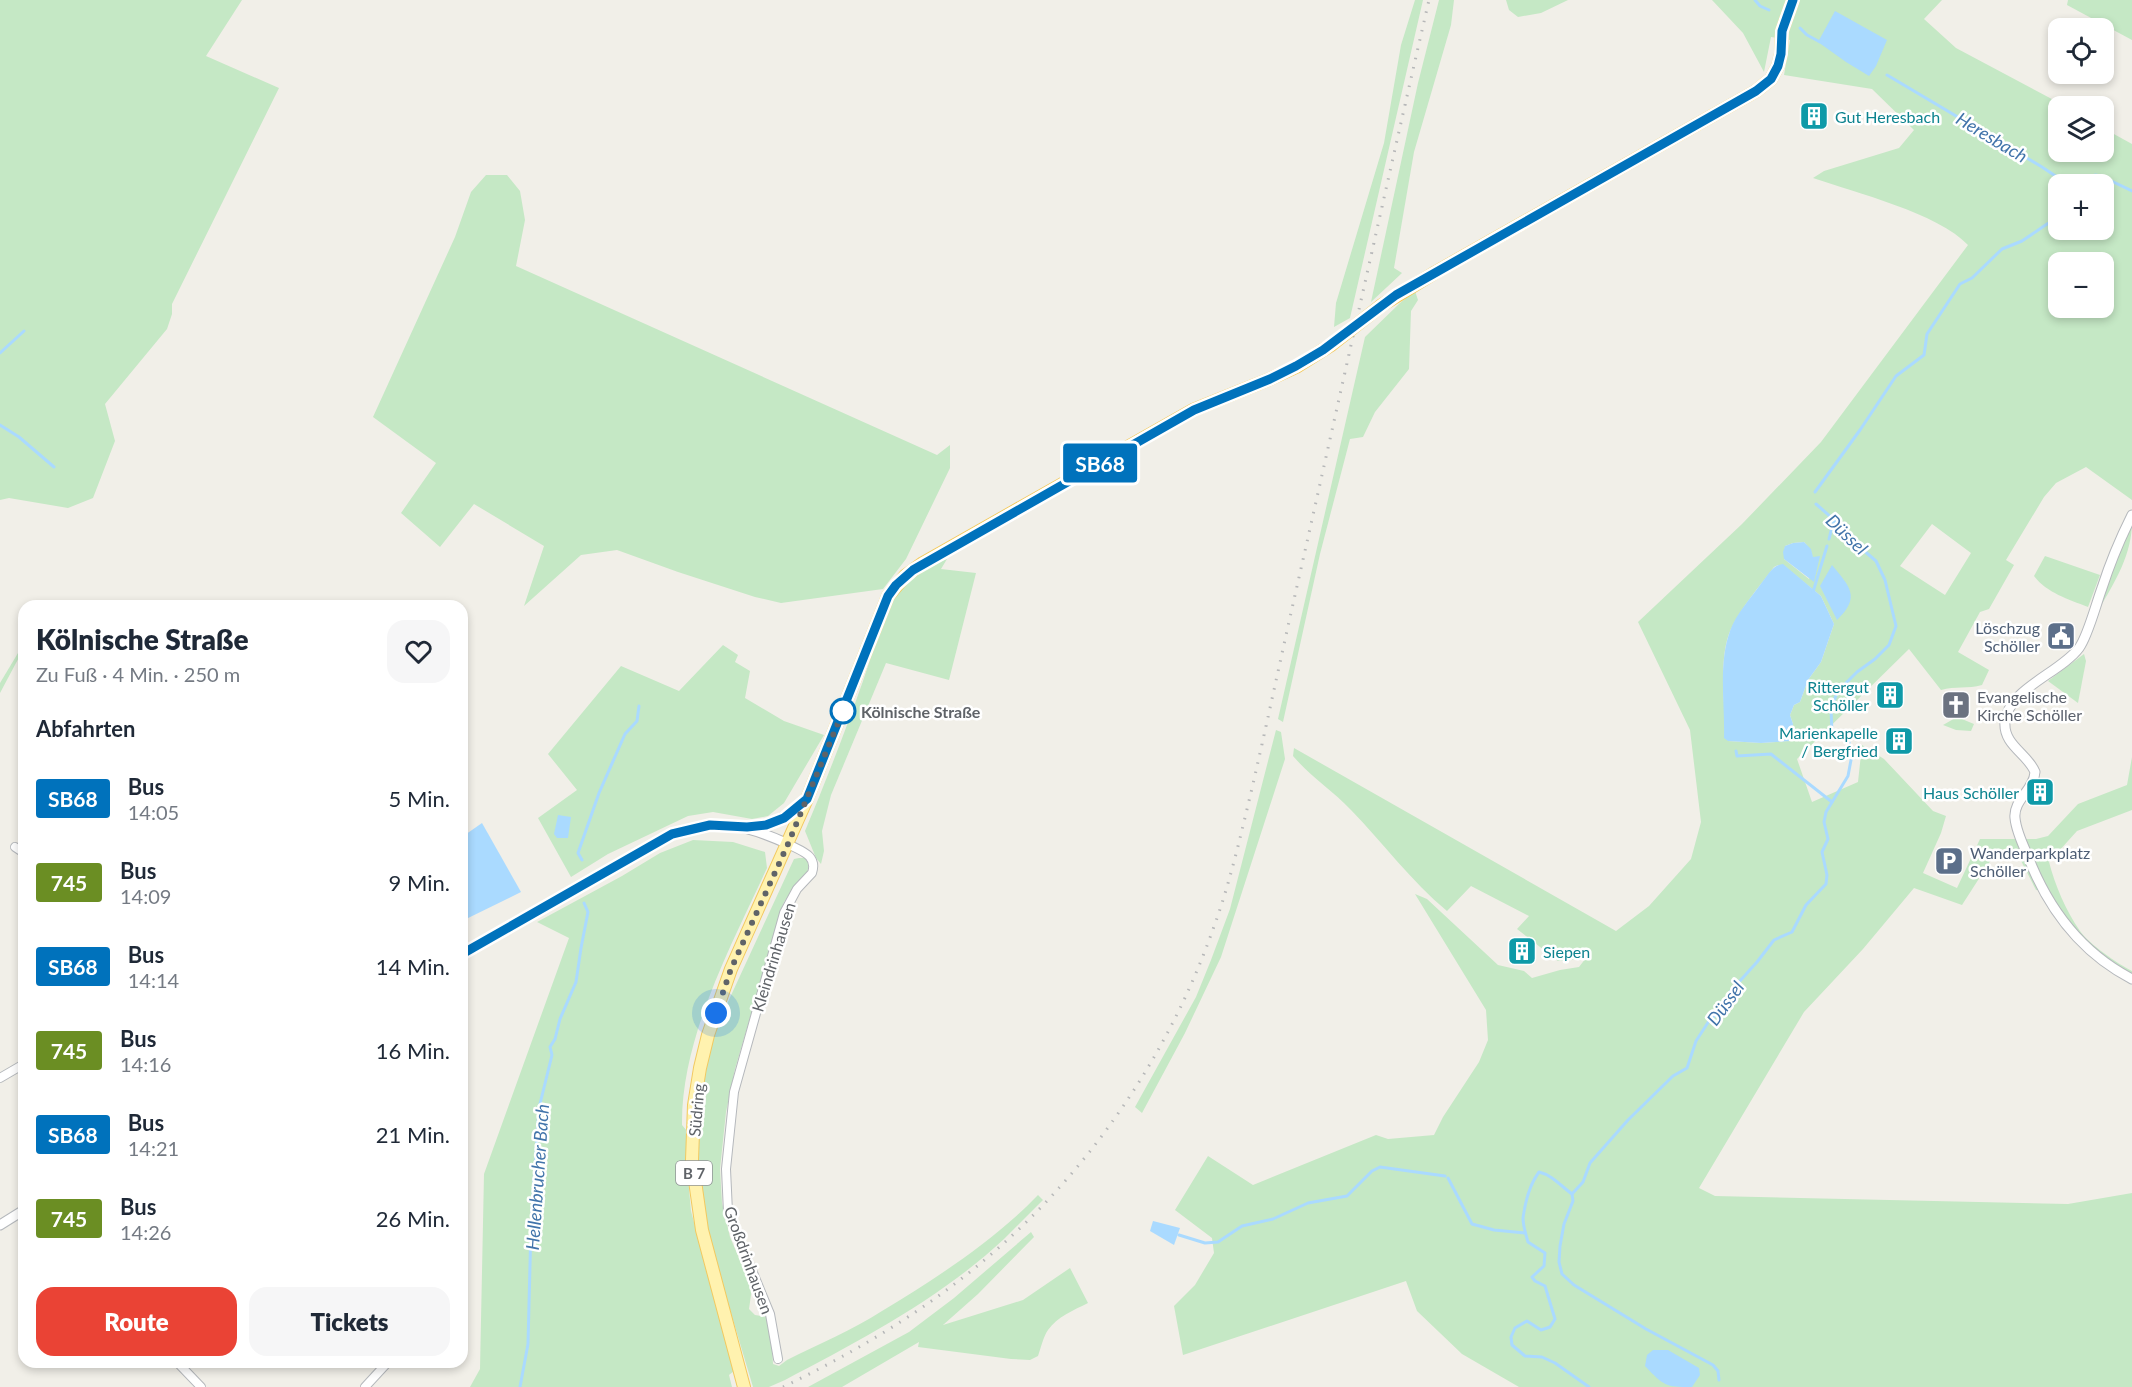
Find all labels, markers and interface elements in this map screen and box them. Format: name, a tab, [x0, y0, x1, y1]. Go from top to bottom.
map controls	[2048, 18, 2114, 318]
button: locate	[2048, 18, 2114, 84]
button: layers	[2048, 96, 2114, 162]
building icon: Gut Heresbach	[1798, 100, 1830, 132]
place label: Gut Heresbach	[1835, 107, 1940, 126]
water label: Heresbach	[1952, 107, 2032, 167]
button: +	[2048, 174, 2114, 240]
button: −	[2048, 252, 2114, 318]
line badge: SB68	[1058, 444, 1142, 482]
text: SB68	[1075, 451, 1125, 476]
water label: Düssel	[1822, 509, 1872, 559]
place label: Löschzug Schöller	[1975, 618, 2040, 655]
button: heart	[387, 620, 450, 683]
public building icon: Löschzug Schöller	[2045, 620, 2077, 652]
text: Kölnische Straße	[36, 622, 249, 656]
text: Zu Fuß · 4 Min. · 250 m	[36, 662, 240, 686]
place label: Rittergut Schöller	[1807, 677, 1869, 714]
building icon: Rittergut Schöller	[1874, 679, 1906, 711]
place label: Evangelische Kirche Schöller	[1977, 687, 2082, 724]
church icon: Evangelische Kirche Schöller	[1940, 689, 1972, 721]
marker: Kölnische Straße	[830, 698, 856, 724]
place label: Kölnische Straße	[861, 702, 981, 721]
text: Abfahrten	[36, 715, 135, 742]
place label: Marienkapelle / Bergfried	[1779, 723, 1878, 760]
building icon: Marienkapelle / Bergfried	[1883, 725, 1915, 757]
text: Bus	[128, 773, 164, 800]
building icon: Haus Schöller	[2024, 776, 2056, 808]
place label: Haus Schöller	[1923, 783, 2019, 802]
text: 5 Min.	[389, 785, 450, 812]
text: SB68	[48, 786, 98, 811]
text: 14:05	[128, 800, 179, 824]
place label: Wanderparkplatz Schöller	[1970, 843, 2090, 880]
parking icon: Wanderparkplatz Schöller	[1933, 845, 1965, 877]
text: Bus	[120, 857, 156, 884]
text: 9 Min.	[389, 869, 450, 896]
text: 745	[51, 870, 87, 895]
text: 14:09	[120, 884, 171, 908]
street label: Kleindrinhausen	[747, 900, 799, 1014]
building icon: Siepen	[1506, 935, 1538, 967]
text: Bus	[128, 941, 164, 968]
place label: Siepen	[1543, 942, 1590, 961]
text: 14 Min.	[376, 953, 450, 980]
text: SB68	[48, 954, 98, 979]
text: 14:14	[128, 968, 179, 992]
water label: Düssel	[1702, 977, 1748, 1029]
your location	[701, 998, 731, 1028]
text: Bus	[120, 1025, 156, 1052]
text: 16 Min.	[376, 1037, 450, 1064]
text: 745	[51, 1038, 87, 1063]
text: 14:16	[120, 1052, 171, 1076]
street label: Südring	[684, 1083, 708, 1137]
water label: Hellenbrucher Bach	[521, 1103, 553, 1251]
text: Bus	[128, 1109, 164, 1136]
text: 21 Min.	[376, 1121, 450, 1148]
text: SB68	[48, 1122, 98, 1147]
text: 14:21	[128, 1136, 179, 1160]
road number: B 7	[676, 1161, 712, 1185]
text: Bus	[120, 1193, 156, 1220]
street label: Großdrinhausen	[721, 1204, 777, 1316]
text: 26 Min.	[376, 1205, 450, 1232]
text: 745	[51, 1206, 87, 1231]
text: 14:26	[120, 1220, 171, 1244]
button: Route	[36, 1287, 237, 1356]
button: Tickets	[249, 1287, 450, 1356]

